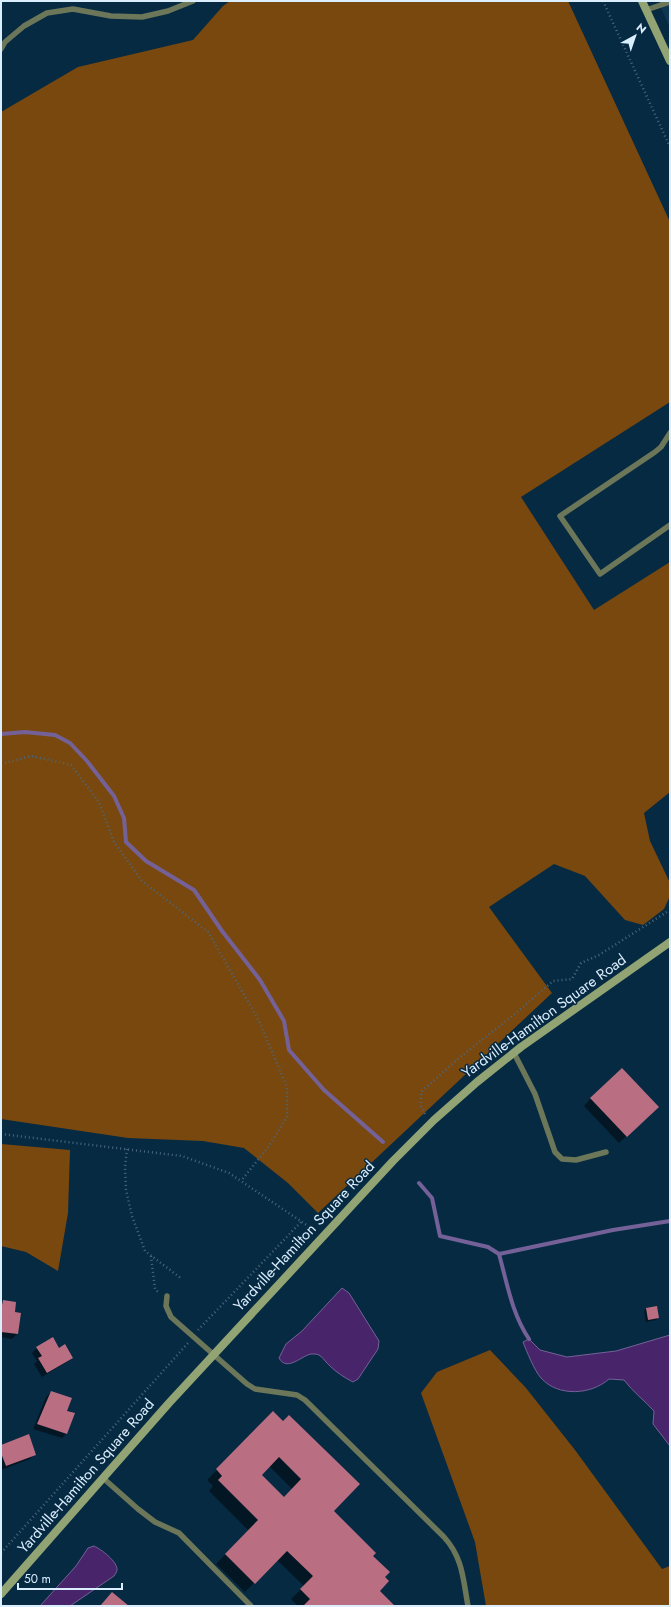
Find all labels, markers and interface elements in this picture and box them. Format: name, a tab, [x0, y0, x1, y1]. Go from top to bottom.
north arrow	[615, 16, 655, 56]
text: N	[633, 19, 650, 37]
street label: Yardville-Hamilton Square Road	[457, 949, 631, 1083]
street label: Yardville-Hamilton Square Road	[228, 1156, 380, 1316]
street label: Yardville-Hamilton Square Road	[13, 1394, 159, 1558]
scale bar	[18, 1565, 122, 1591]
text: 50 m	[24, 1570, 51, 1588]

